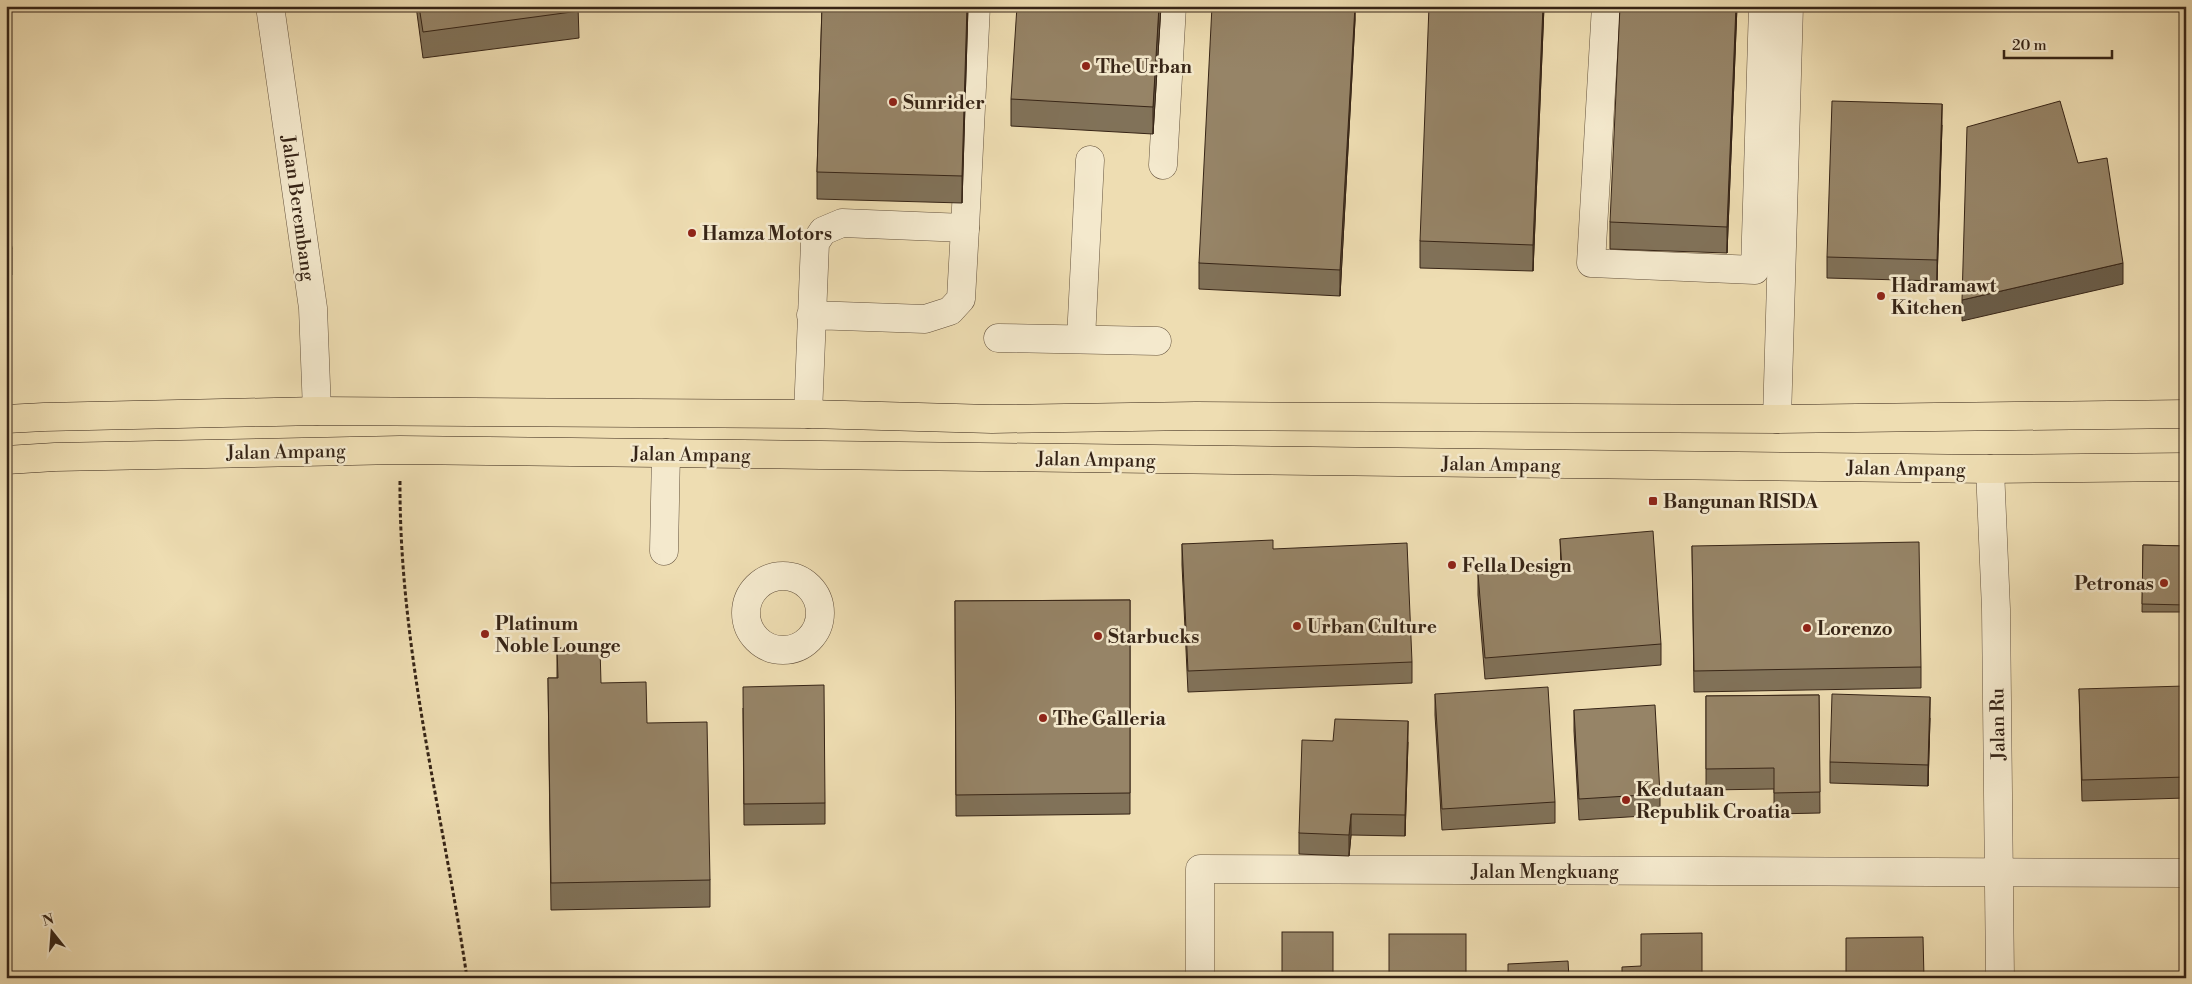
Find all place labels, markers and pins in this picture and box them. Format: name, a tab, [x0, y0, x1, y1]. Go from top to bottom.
place label: The Urban	[1096, 55, 1192, 79]
marker: The Urban	[1080, 60, 1092, 72]
place label: Sunrider	[903, 91, 985, 115]
marker: Sunrider	[887, 96, 899, 108]
place label: Hamza Motors	[702, 222, 832, 246]
marker: Hamza Motors	[686, 227, 698, 239]
place label: Hadramawt Kitchen	[1891, 274, 1996, 320]
marker: Hadramawt Kitchen	[1875, 290, 1887, 302]
place label: Bangunan RISDA	[1663, 490, 1819, 514]
marker: Bangunan RISDA	[1647, 495, 1659, 507]
place label: Fella Design	[1462, 554, 1572, 578]
marker: Fella Design	[1446, 559, 1458, 571]
place label: Petronas	[2074, 572, 2154, 596]
marker: Petronas	[2158, 577, 2170, 589]
place label: Platinum Noble Lounge	[495, 612, 621, 658]
place label: Urban Culture	[1307, 615, 1437, 639]
place label: Lorenzo	[1817, 617, 1893, 641]
marker: Urban Culture	[1291, 620, 1303, 632]
marker: Lorenzo	[1801, 622, 1813, 634]
place label: Starbucks	[1108, 625, 1199, 649]
marker: Platinum Noble Lounge	[479, 628, 491, 640]
marker: Starbucks	[1092, 630, 1104, 642]
place label: The Galleria	[1053, 707, 1166, 731]
marker: The Galleria	[1037, 712, 1049, 724]
place label: Kedutaan Republik Croatia	[1636, 778, 1791, 824]
marker: Kedutaan Republik Croatia	[1620, 794, 1632, 806]

